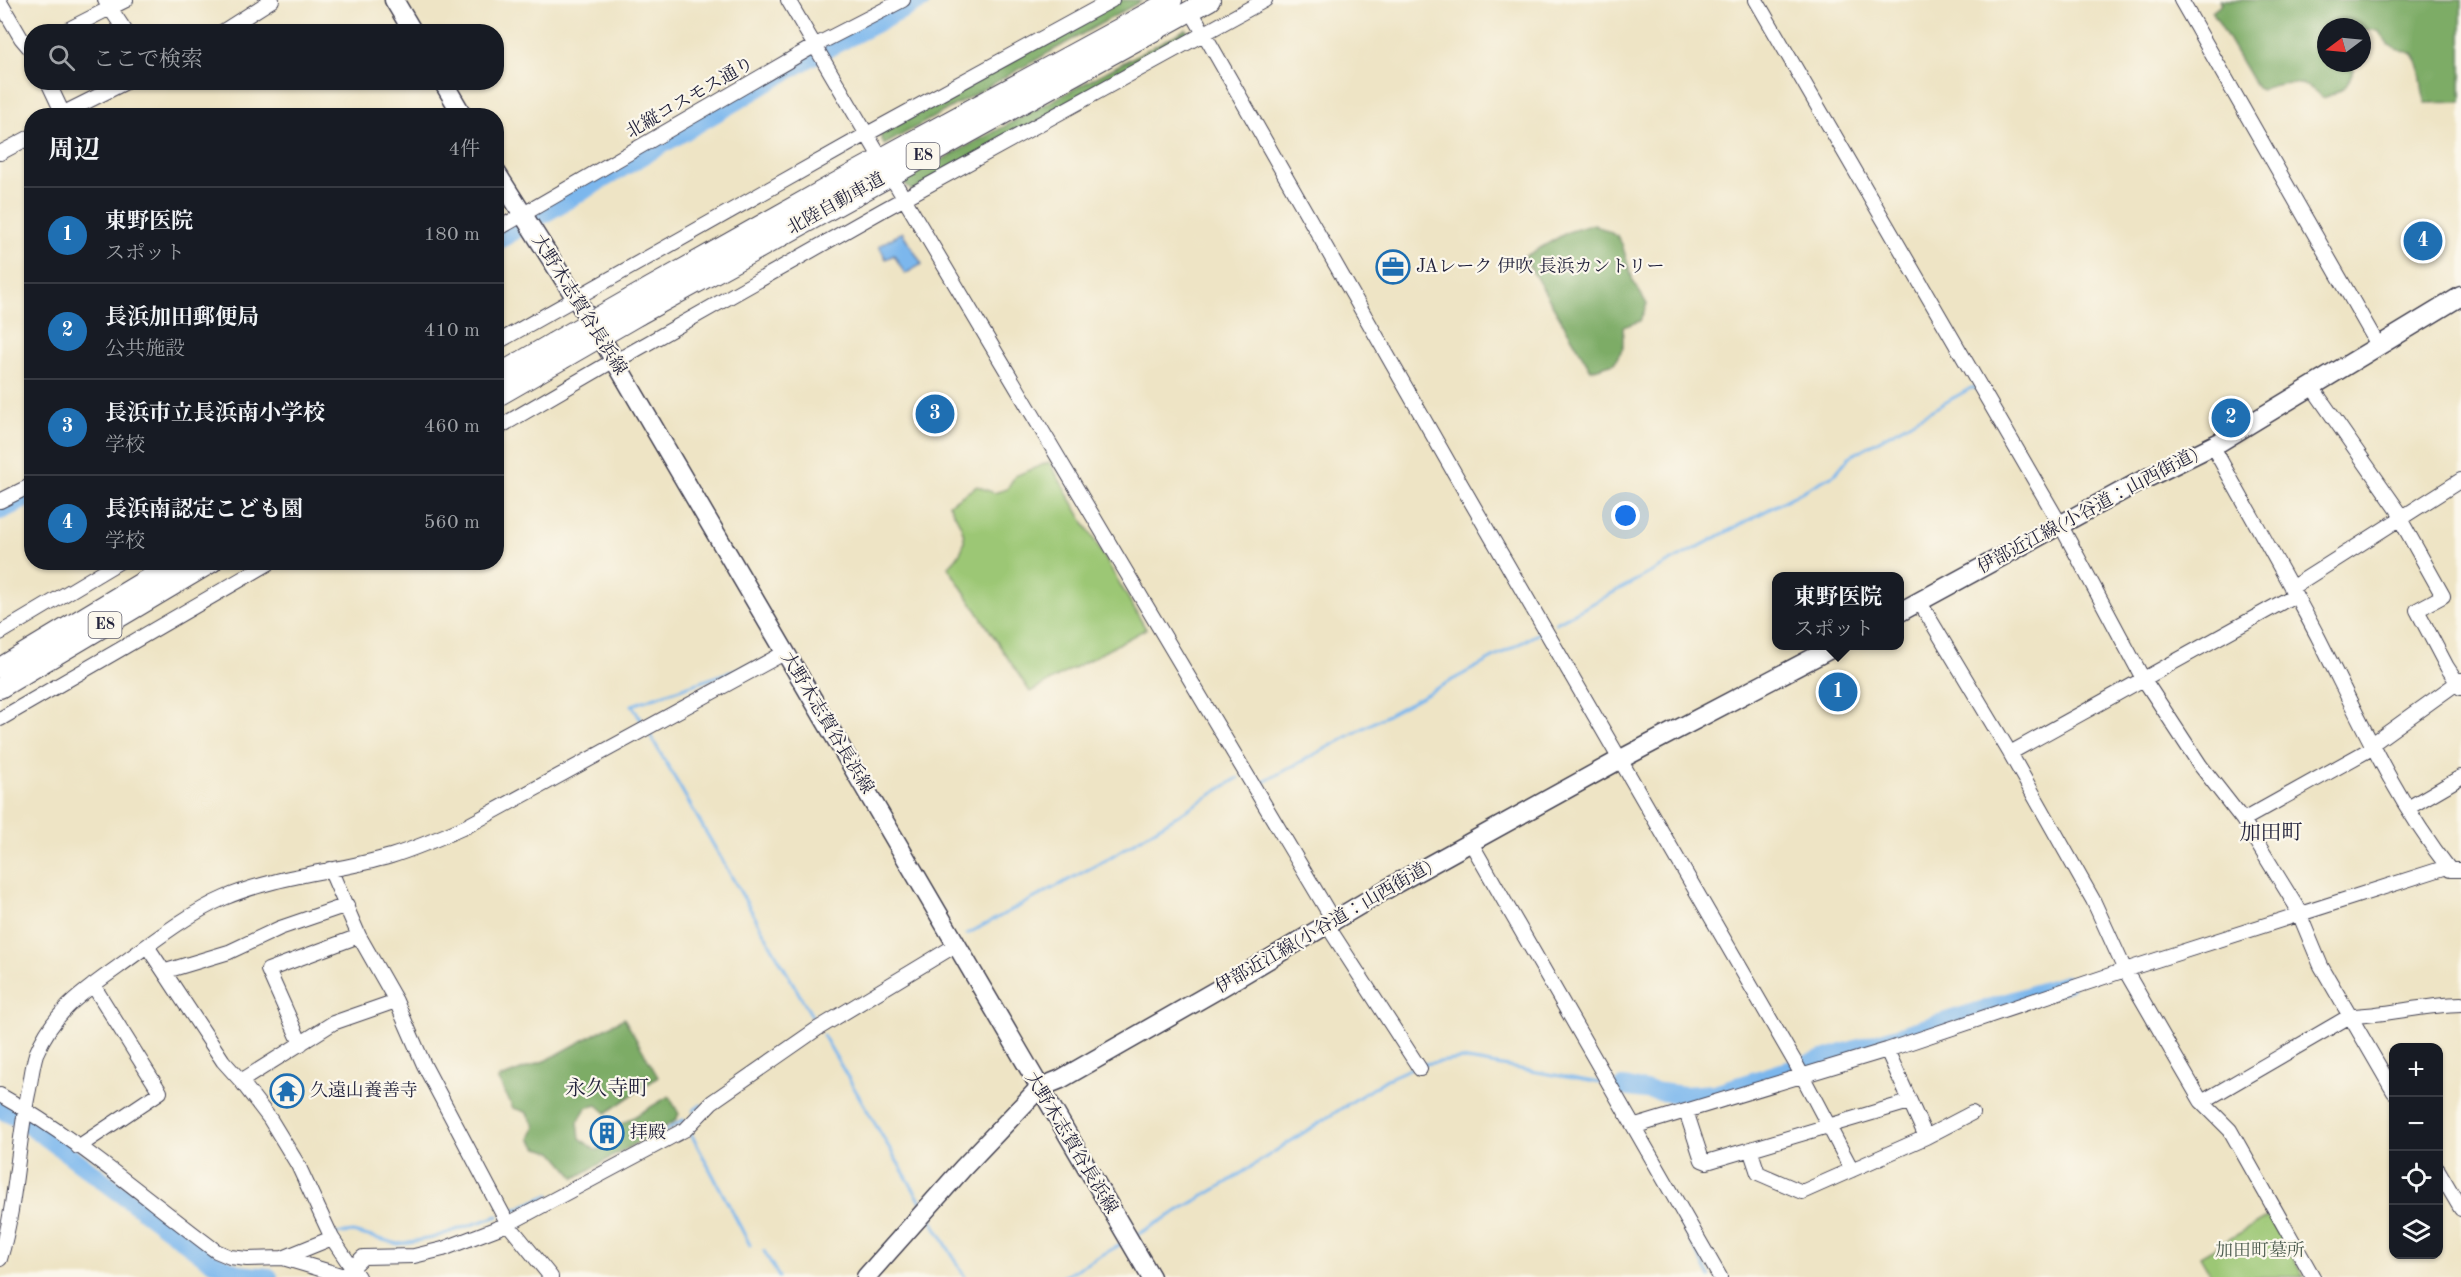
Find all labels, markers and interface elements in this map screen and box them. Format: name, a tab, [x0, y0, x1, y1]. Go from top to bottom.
north arrow	[2317, 18, 2371, 72]
search box	[24, 24, 504, 90]
icon: search	[45, 41, 78, 74]
text: ここで検索	[93, 49, 203, 71]
street label: 北縦コスモス通り	[622, 52, 757, 142]
text: 周辺	[48, 138, 100, 164]
text: 4件	[448, 140, 480, 160]
road number: E8	[906, 143, 940, 169]
street label: 北陸自動車道	[783, 168, 888, 238]
text: 東野医院	[105, 211, 193, 233]
pin: 4	[2404, 218, 2442, 264]
text: 1	[62, 225, 73, 245]
text: 180 m	[424, 225, 480, 245]
street label: 大野木志賀谷長浜線	[528, 230, 631, 378]
text: スポット	[105, 244, 185, 264]
office icon: JAレーク 伊吹 長浜カントリー	[1375, 249, 1411, 285]
place label: JAレーク 伊吹 長浜カントリー	[1416, 256, 1664, 276]
text: 長浜加田郵便局	[105, 307, 259, 329]
text: 2	[62, 321, 73, 341]
text: 410 m	[424, 321, 480, 341]
text: 公共施設	[105, 340, 185, 360]
pin: 3	[916, 392, 954, 436]
pin: 2	[2212, 396, 2250, 440]
text: 長浜市立長浜南小学校	[105, 403, 325, 425]
text: 3	[62, 417, 73, 437]
text: 460 m	[424, 417, 480, 437]
text: 学校	[105, 436, 145, 456]
street label: 伊部近江線(小谷道：山西街道)	[1974, 443, 2201, 577]
text: 長浜南認定こども園	[105, 499, 303, 521]
your location	[1611, 501, 1640, 530]
text: 4	[62, 513, 73, 533]
text: 560 m	[424, 513, 480, 533]
text: 学校	[105, 532, 145, 552]
popup	[1772, 572, 1904, 650]
text: 東野医院	[1794, 587, 1882, 609]
road number: E8	[88, 612, 122, 638]
text: スポット	[1794, 620, 1874, 640]
street label: 大野木志賀谷長浜線	[778, 648, 878, 797]
pin: 1	[1818, 670, 1858, 714]
district label: 加田町	[2240, 821, 2303, 844]
street label: 伊部近江線(小谷道：山西街道)	[1211, 856, 1436, 997]
map controls	[2389, 1043, 2443, 1259]
button: +	[2389, 1043, 2443, 1097]
street label: 大野木志賀谷長浜線	[1022, 1068, 1122, 1217]
temple icon: 久遠山養善寺	[269, 1073, 305, 1109]
district label: 永久寺町	[565, 1077, 649, 1100]
place label: 久遠山養善寺	[310, 1080, 418, 1100]
button: −	[2389, 1097, 2443, 1151]
building icon: 拝殿	[589, 1115, 625, 1151]
place label: 拝殿	[630, 1122, 666, 1142]
button: locate	[2389, 1151, 2443, 1205]
button: layers	[2389, 1205, 2443, 1259]
park label: 加田町墓所	[2215, 1240, 2305, 1260]

